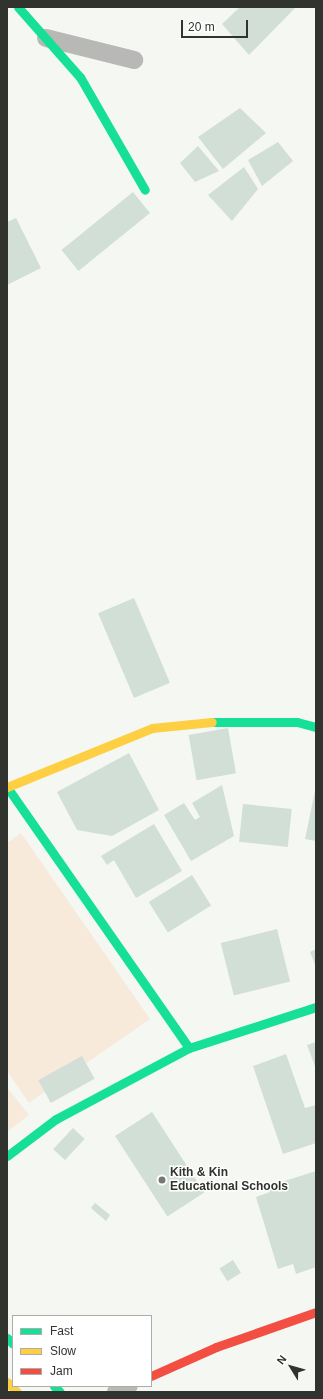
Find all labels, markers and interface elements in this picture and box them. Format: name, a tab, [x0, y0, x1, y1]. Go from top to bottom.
scale bar	[183, 12, 250, 38]
text: 20 m	[188, 20, 215, 34]
place label: Kith & Kin Educational Schools	[170, 1166, 288, 1194]
marker: Kith & Kin Educational Schools	[157, 1175, 167, 1185]
legend	[12, 1315, 152, 1387]
text: Fast	[50, 1324, 73, 1338]
text: Slow	[50, 1344, 76, 1358]
north arrow	[271, 1347, 311, 1387]
text: N	[274, 1353, 289, 1367]
text: Jam	[50, 1364, 73, 1378]

